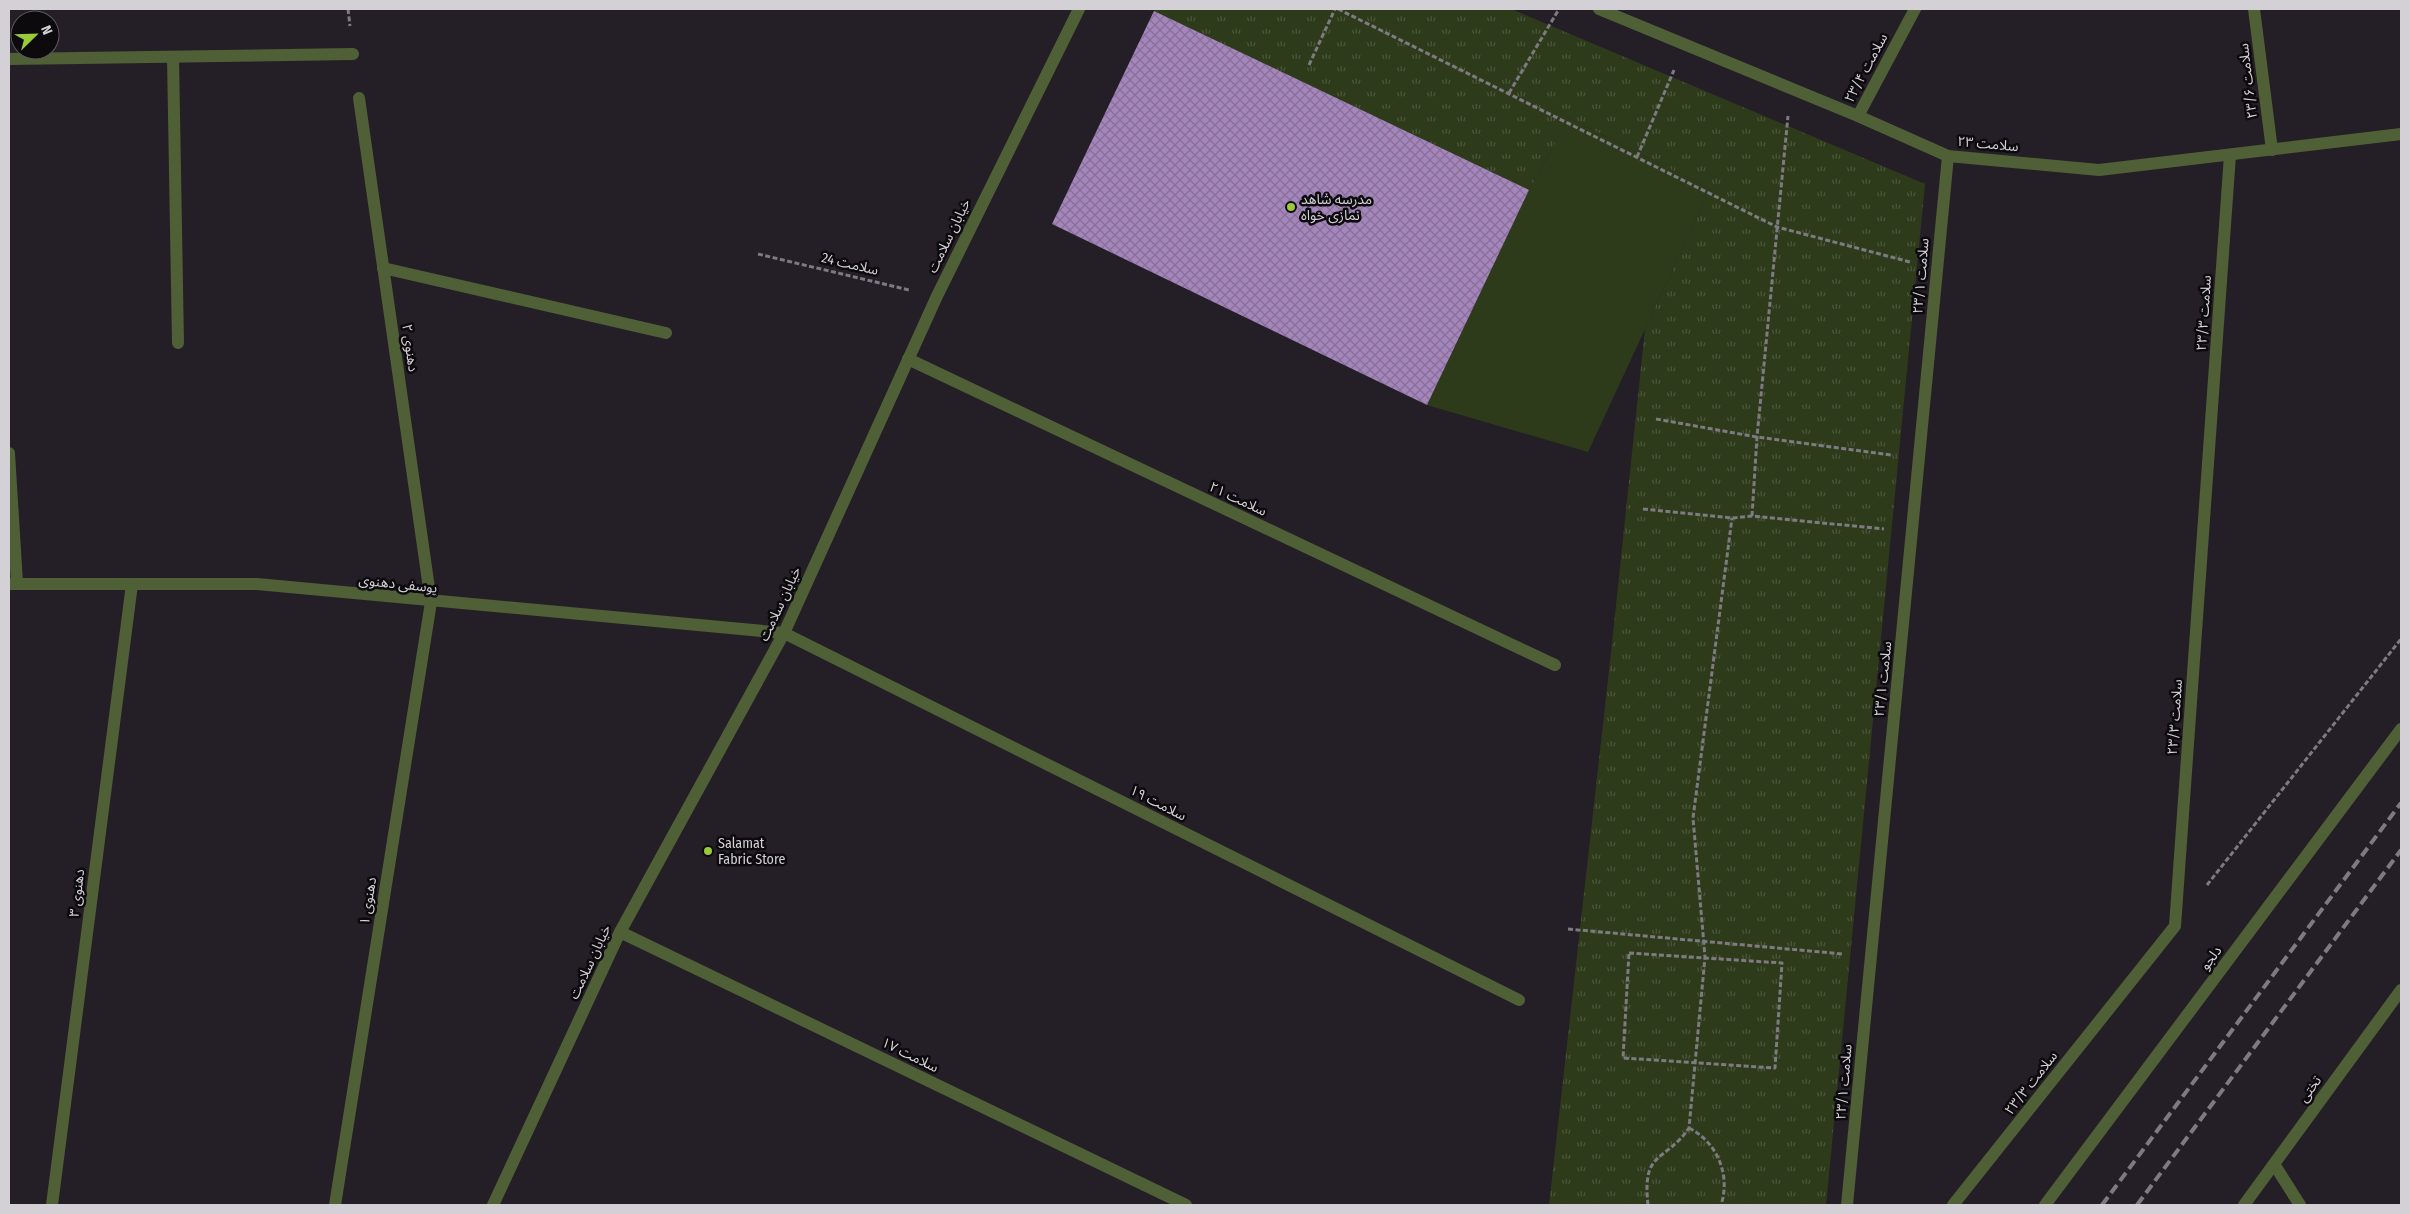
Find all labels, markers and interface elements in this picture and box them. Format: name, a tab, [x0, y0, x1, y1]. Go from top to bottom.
north arrow	[10, 10, 60, 60]
text: N	[37, 23, 56, 37]
street label: سلامت ۲۳/۴	[1841, 30, 1891, 105]
street label: سلامت ۲۳/۶	[2235, 42, 2261, 120]
street label: سلامت ۲۳	[1957, 133, 2019, 155]
place label: مدرسه شاهد نمازی خواه	[1301, 191, 1372, 224]
street label: خیابان سلامت	[924, 196, 974, 276]
marker: مدرسه شاهد نمازی خواه	[1285, 201, 1297, 213]
street label: سلامت ۲۳/۱	[1909, 237, 1933, 315]
street label: سلامت 24	[820, 249, 880, 279]
street label: سلامت ۲۳/۳	[2193, 275, 2215, 351]
street label: دهنوی ۲	[398, 323, 422, 373]
street label: سلامت ۲۱	[1207, 478, 1269, 520]
street label: خیابان سلامت	[755, 564, 805, 644]
street label: یوسفی دهنوی	[358, 571, 438, 597]
street label: سلامت ۲۳/۱	[1871, 640, 1895, 718]
street label: سلامت ۲۳/۳	[2164, 679, 2186, 755]
street label: سلامت ۱۹	[1127, 782, 1189, 825]
place label: Salamat Fabric Store	[718, 835, 785, 868]
marker: Salamat Fabric Store	[702, 845, 714, 857]
street label: دهنوی ۳	[66, 868, 88, 918]
street label: دهنوی ۱	[356, 876, 380, 926]
street label: خیابان سلامت	[565, 922, 615, 1002]
street label: دلجو	[2196, 942, 2226, 973]
street label: سلامت ۱۷	[879, 1034, 941, 1076]
street label: سلامت ۲۳/۱	[1832, 1043, 1856, 1121]
street label: سلامت ۲۳/۳	[2001, 1048, 2061, 1118]
street label: تختی	[2295, 1072, 2325, 1106]

